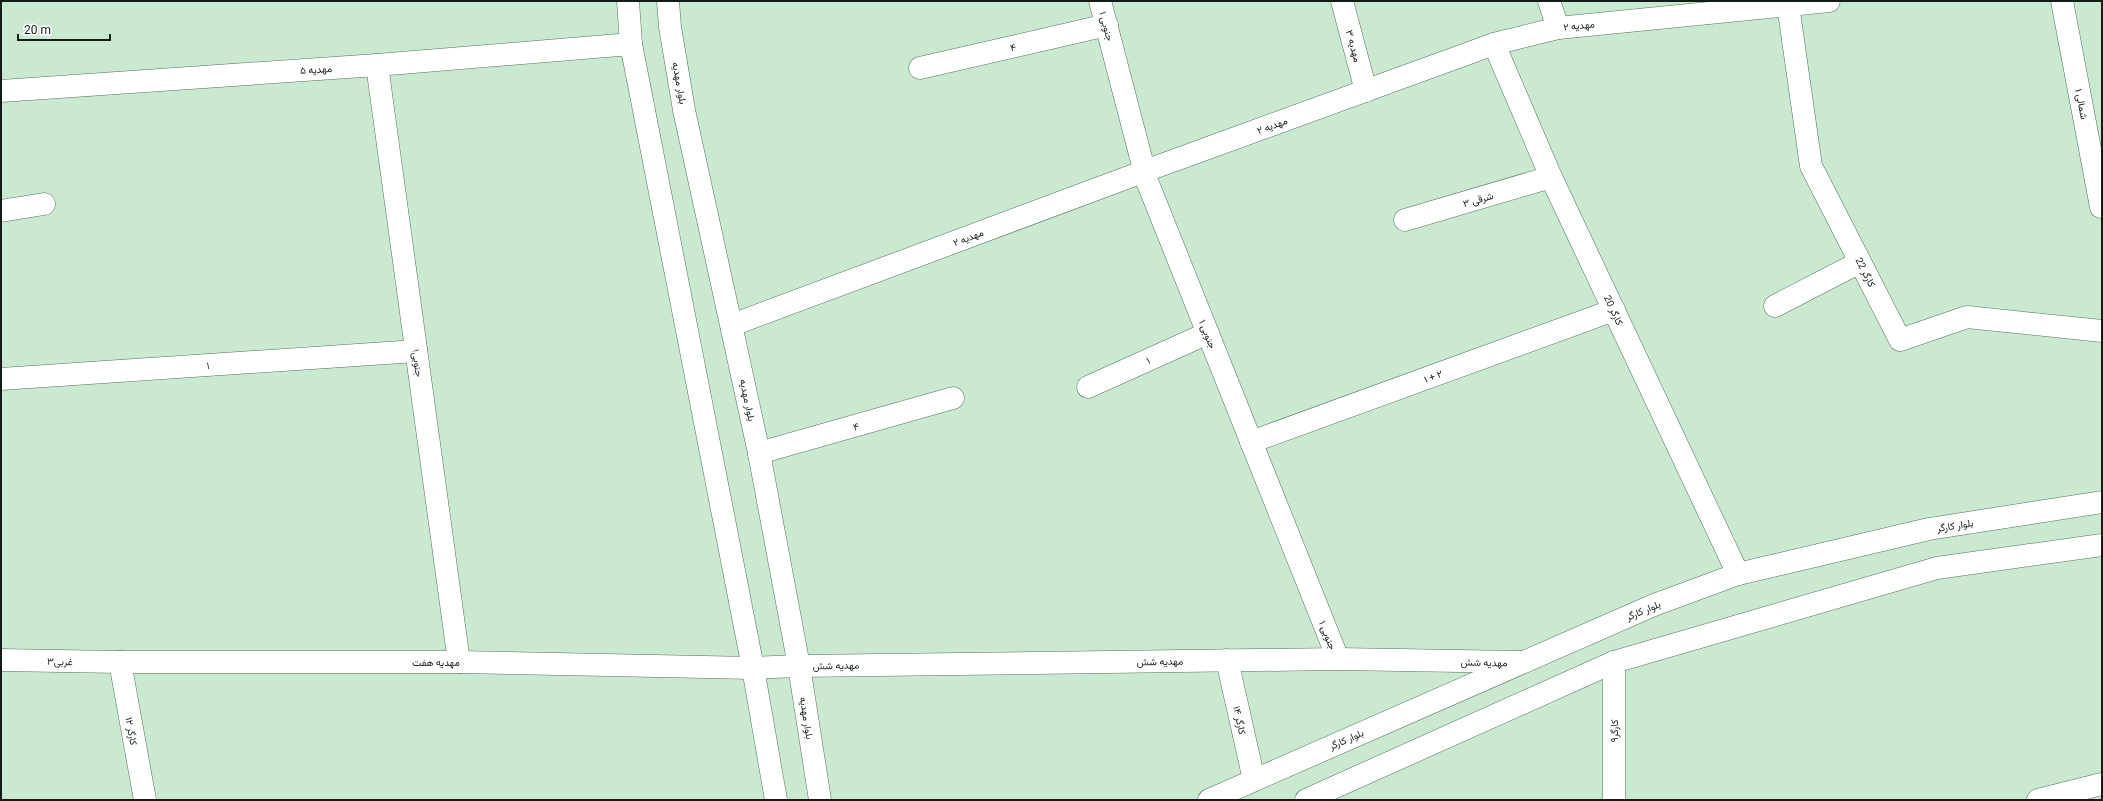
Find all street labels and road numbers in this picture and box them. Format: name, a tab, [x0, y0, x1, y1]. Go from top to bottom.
street label: ۱ جنوبی	[1096, 10, 1116, 43]
street label: مهدیه ۲	[1563, 18, 1595, 34]
street label: مهدیه ۳	[1343, 29, 1363, 64]
street label: ۴	[1009, 41, 1017, 53]
street label: بلوار مهدیه	[669, 61, 689, 105]
street label: مهدیه ۵	[300, 63, 333, 77]
street label: ۱ شمالی	[2072, 88, 2090, 121]
street label: مهدیه ۲	[1255, 115, 1289, 137]
street label: ۳ شرقی	[1462, 190, 1495, 210]
street label: مهدیه ۲	[951, 227, 985, 249]
street label: کارگر 22	[1853, 256, 1878, 290]
street label: کارگر 20	[1601, 294, 1625, 328]
street label: ۱ جنوبی	[1196, 318, 1218, 351]
street label: جنوبی۱	[409, 349, 425, 378]
street label: ۱	[1145, 355, 1152, 366]
street label: ۱	[206, 360, 210, 371]
street label: ۱ + ۲	[1422, 368, 1444, 385]
street label: بلوار مهدیه	[737, 378, 757, 422]
street label: ۴	[852, 420, 861, 433]
street label: بلوار کارگر	[1935, 517, 1974, 535]
street label: بلوار کارگر	[1623, 598, 1663, 624]
street label: ۱ جنوبی	[1316, 619, 1338, 652]
street label: غربی۳	[47, 656, 73, 668]
street label: مهدیه شش	[1137, 656, 1183, 668]
street label: مهدیه هفت	[412, 657, 460, 669]
street label: مهدیه شش	[1461, 657, 1507, 669]
street label: مهدیه شش	[813, 660, 859, 672]
street label: بلوار مهدیه	[797, 696, 815, 740]
street label: کارگر ۱۴	[1230, 705, 1248, 736]
street label: کارگر ۱۲	[123, 716, 139, 747]
street label: کارگر۹	[1609, 719, 1621, 742]
street label: بلوار کارگر	[1326, 727, 1366, 753]

